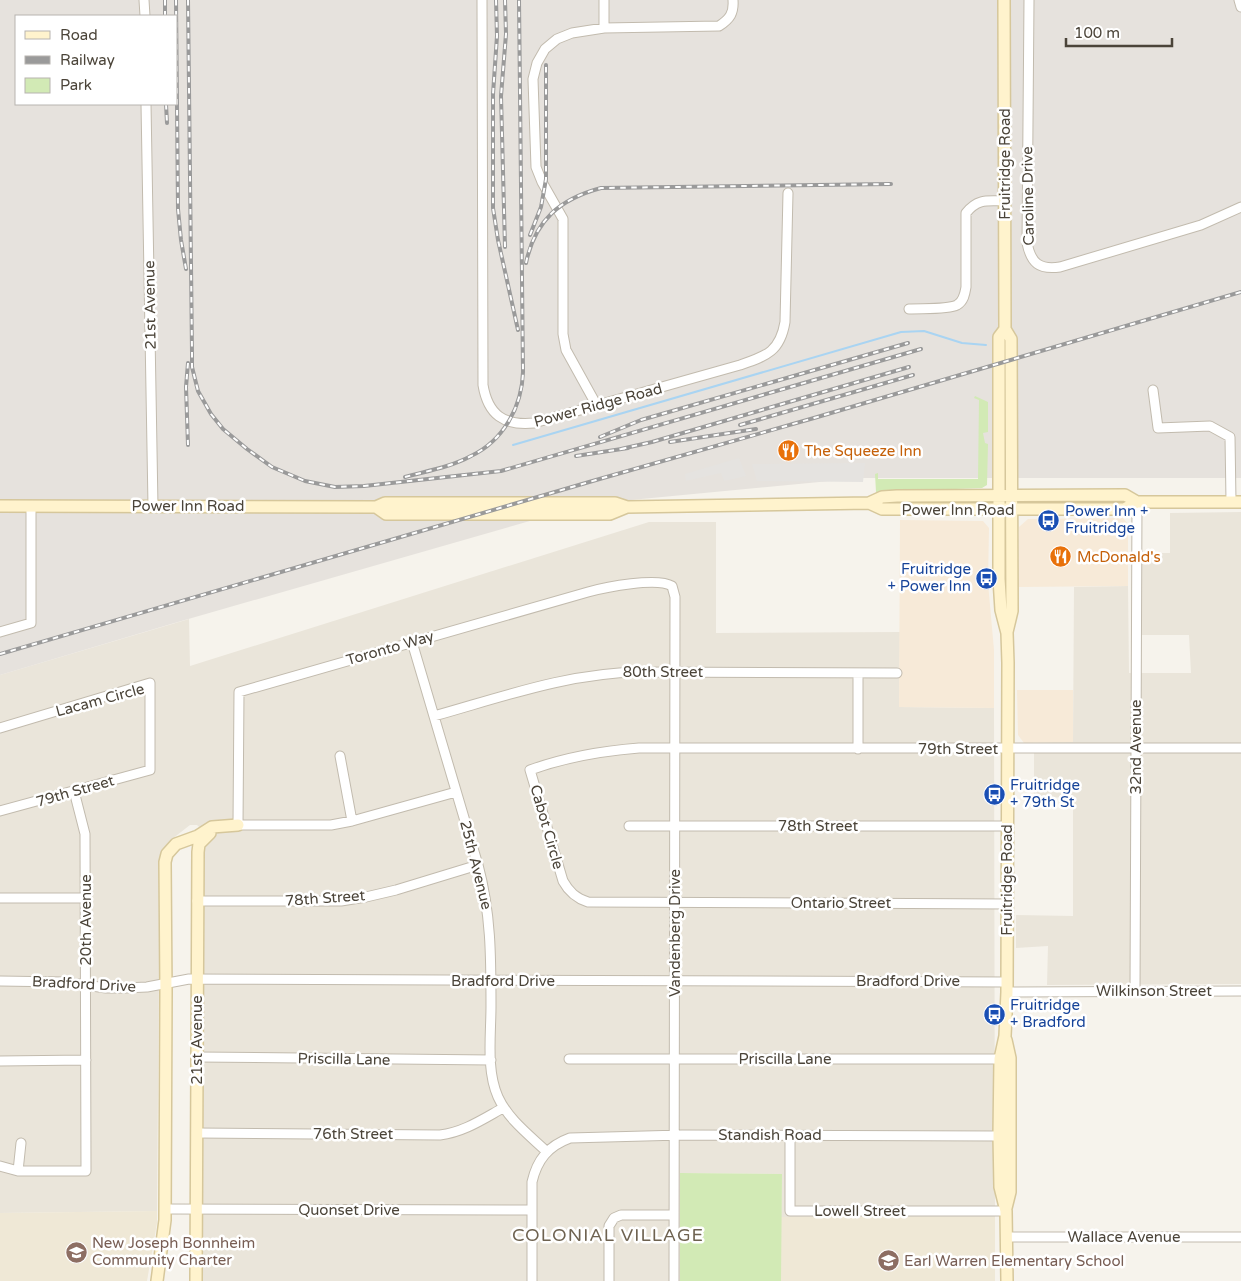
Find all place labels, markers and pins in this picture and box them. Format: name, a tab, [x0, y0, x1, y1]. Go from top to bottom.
restaurant icon: The Squeeze Inn	[776, 439, 800, 463]
place label: The Squeeze Inn	[804, 442, 922, 460]
place label: Power Inn + Fruitridge	[1065, 502, 1149, 537]
bus stop icon: Power Inn + Fruitridge	[1037, 508, 1061, 532]
restaurant icon: McDonald's	[1049, 545, 1073, 569]
place label: McDonald's	[1077, 548, 1161, 566]
place label: Fruitridge + Power Inn	[887, 560, 971, 595]
bus stop icon: Fruitridge + Power Inn	[975, 566, 999, 590]
place label: Fruitridge + 79th St	[1010, 776, 1080, 811]
bus stop icon: Fruitridge + 79th St	[982, 782, 1006, 806]
place label: Fruitridge + Bradford	[1010, 996, 1086, 1031]
bus stop icon: Fruitridge + Bradford	[982, 1002, 1006, 1026]
place label: New Joseph Bonnheim Community Charter	[92, 1234, 255, 1269]
school or university icon: New Joseph Bonnheim Community Charter	[64, 1240, 88, 1264]
school or university icon: Earl Warren Elementary School	[876, 1249, 900, 1273]
place label: Earl Warren Elementary School	[904, 1252, 1124, 1270]

